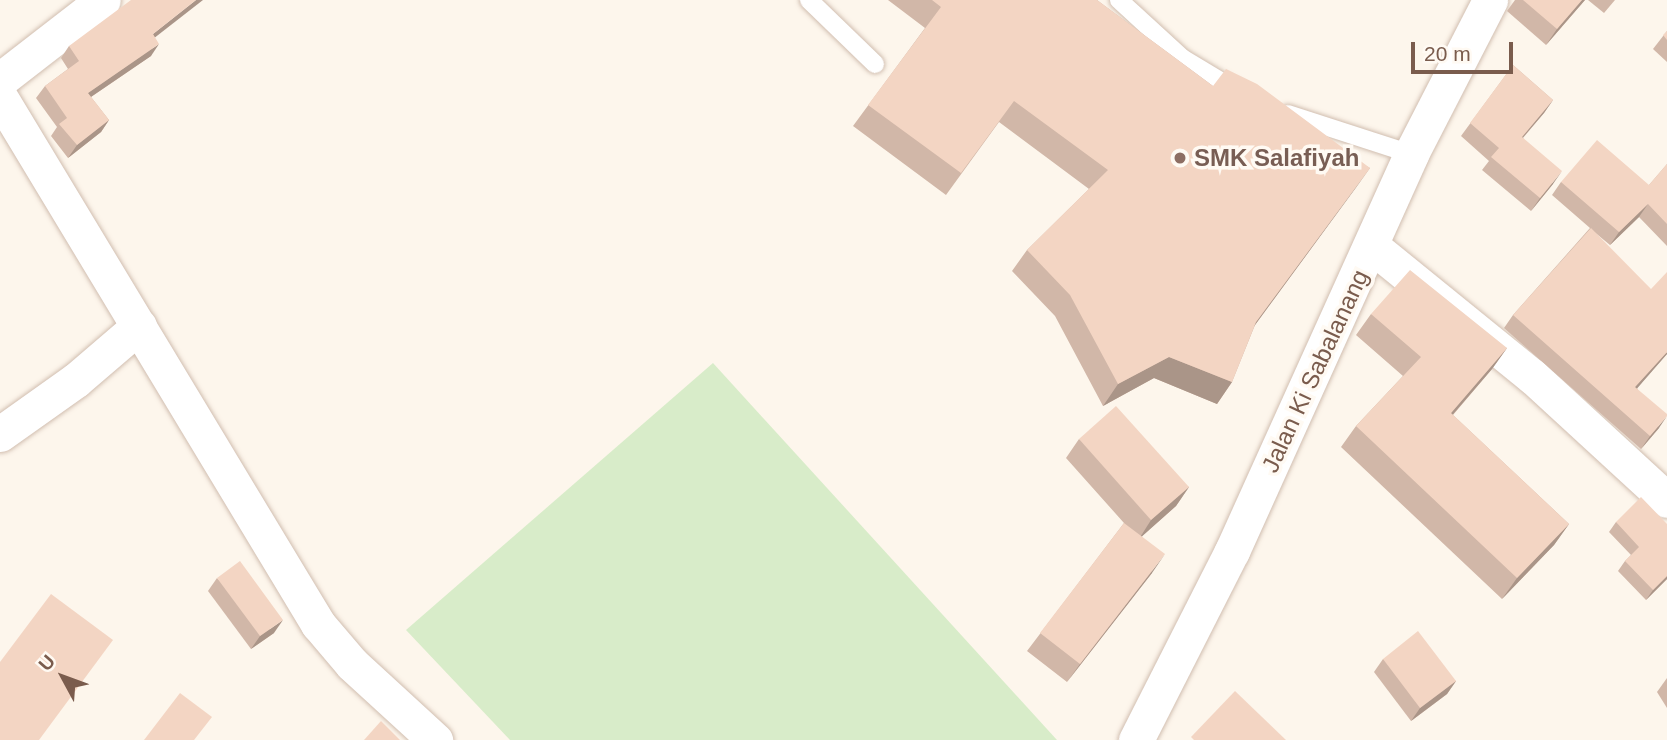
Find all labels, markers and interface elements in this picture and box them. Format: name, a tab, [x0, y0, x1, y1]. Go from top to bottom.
scale bar	[1415, 28, 1516, 72]
text: 20 m	[1424, 42, 1471, 65]
place label: SMK Salafiyah	[1194, 144, 1359, 172]
marker: SMK Salafiyah	[1172, 150, 1188, 166]
street label: Jalan Ki Sabalanang	[1255, 265, 1375, 477]
north arrow	[28, 642, 98, 712]
text: U	[34, 651, 59, 675]

